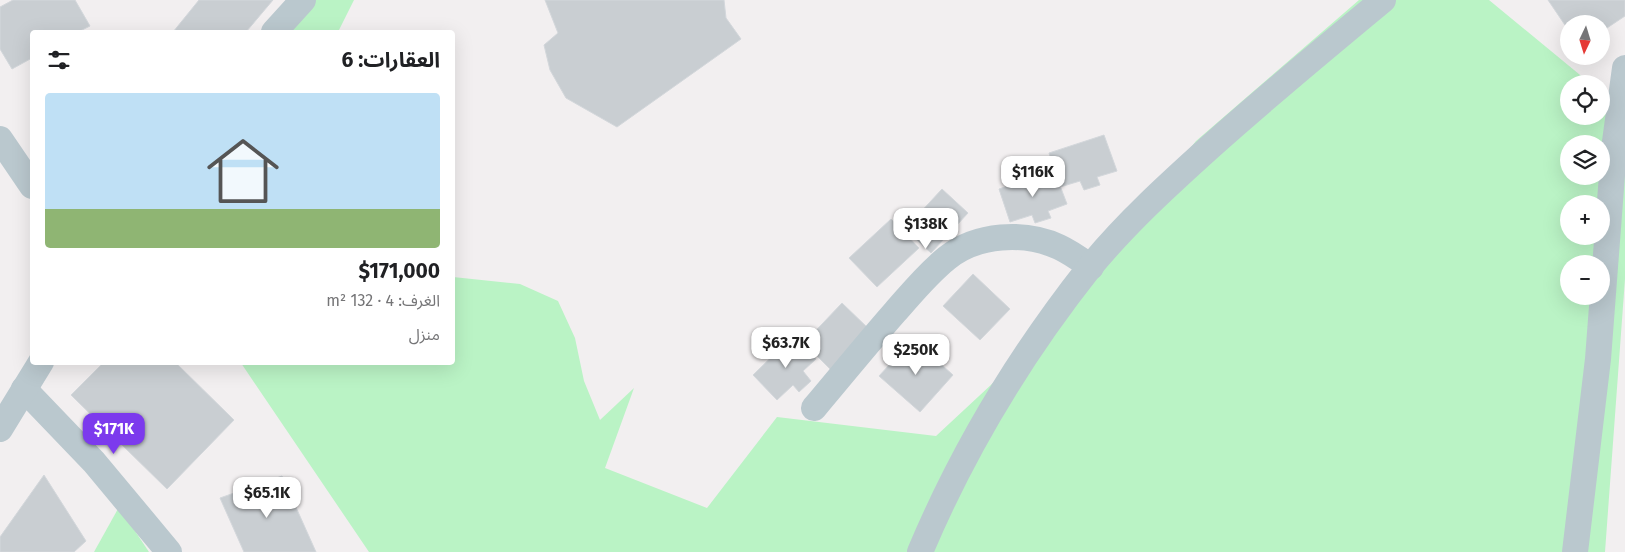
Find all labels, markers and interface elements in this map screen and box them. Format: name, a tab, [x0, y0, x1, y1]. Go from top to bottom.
north arrow	[1560, 15, 1610, 65]
map controls	[1560, 15, 1610, 305]
icon: filters	[45, 46, 73, 74]
text: العقارات: 6	[341, 47, 440, 73]
button: locate	[1560, 75, 1610, 125]
icon: home	[198, 126, 288, 216]
button: layers	[1560, 135, 1610, 185]
pin: $116K	[998, 156, 1068, 198]
text: $116K	[1012, 162, 1054, 181]
button: +	[1560, 195, 1610, 245]
pin: $138K	[891, 208, 961, 250]
text: $138K	[904, 214, 948, 233]
button: −	[1560, 255, 1610, 305]
text: $171,000	[359, 258, 440, 284]
text: الغرف: 4 · 132 m²	[326, 291, 440, 310]
text: منزل	[409, 325, 440, 344]
pin: $63.7K	[745, 326, 827, 369]
text: $63.7K	[762, 333, 810, 352]
pin: $250K	[881, 334, 951, 376]
text: $250K	[894, 340, 938, 359]
pin: $171K	[79, 412, 149, 455]
text: $171K	[94, 419, 134, 438]
pin: $65.1K	[226, 476, 308, 519]
text: $65.1K	[244, 483, 290, 502]

